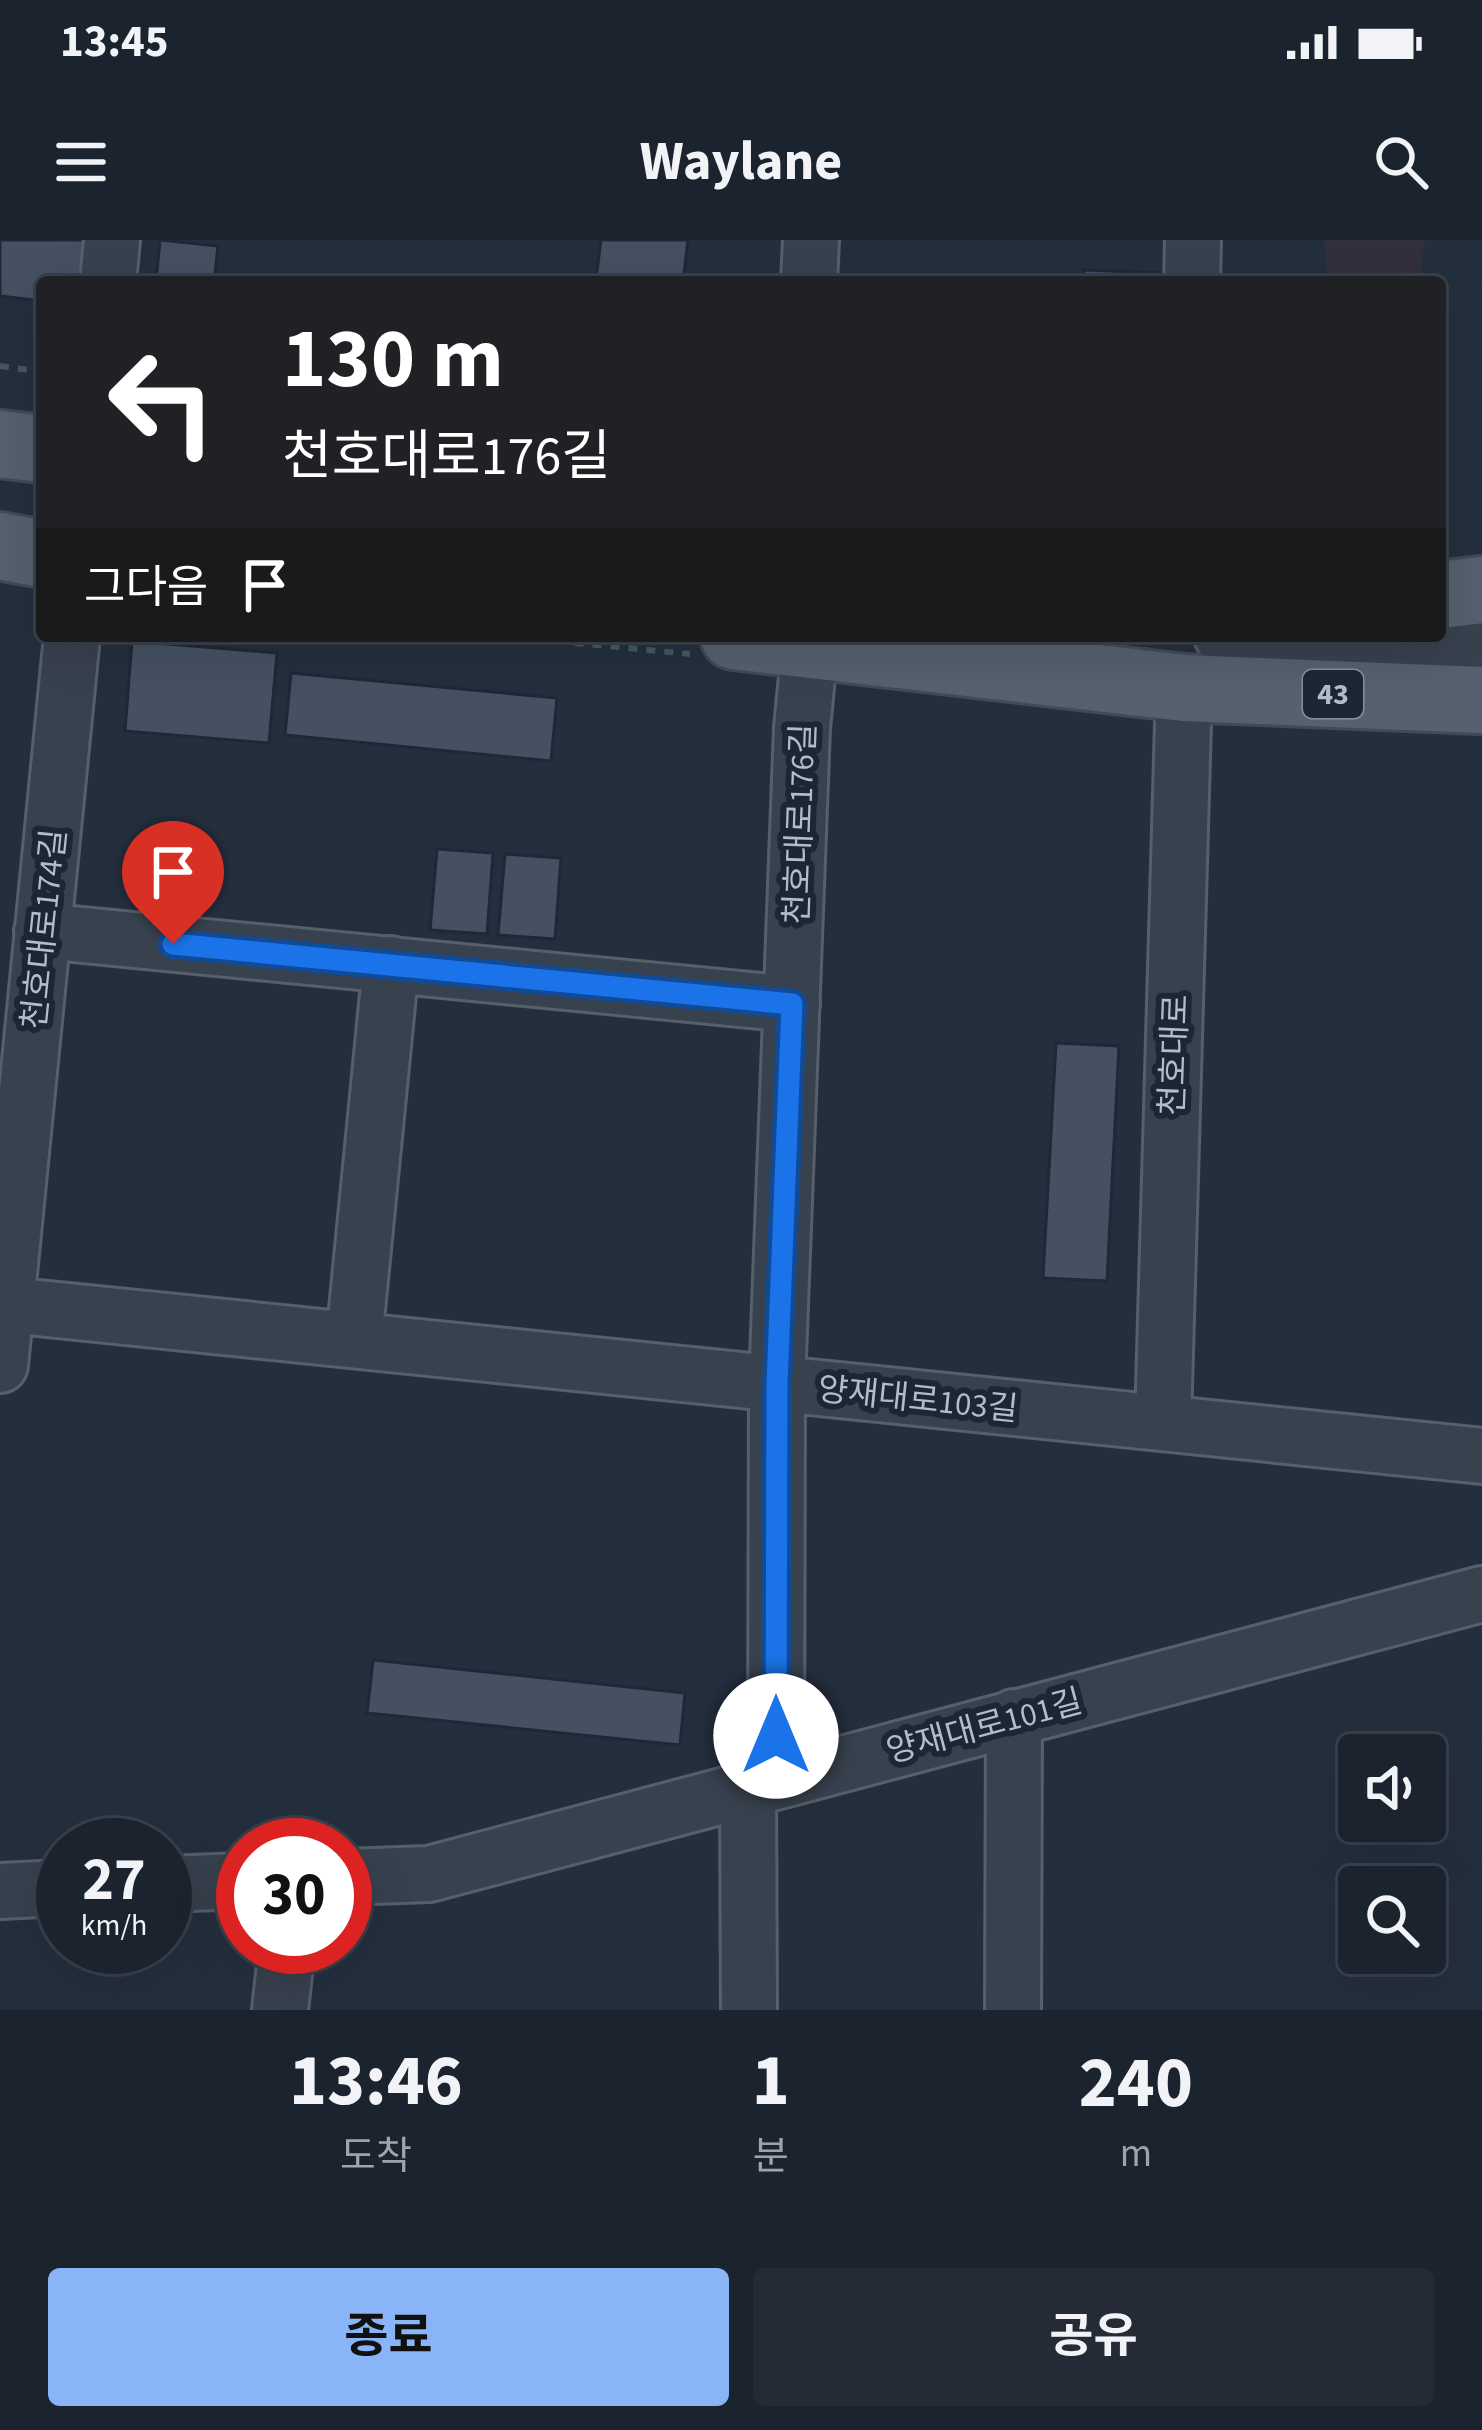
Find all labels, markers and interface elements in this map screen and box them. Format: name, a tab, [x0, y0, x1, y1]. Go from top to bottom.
text: 13:45	[60, 10, 169, 74]
text: Waylane	[640, 124, 842, 201]
icon: menu	[48, 129, 114, 195]
icon: search	[1368, 129, 1434, 195]
text: 130 m	[282, 300, 504, 420]
icon: left	[84, 324, 240, 480]
text: 천호대로176길	[282, 419, 611, 496]
icon: arrive	[232, 552, 298, 618]
text: 그다음	[84, 556, 208, 620]
road number: 43	[1303, 670, 1363, 718]
street label: 천호대로176길	[774, 723, 827, 925]
pin	[122, 821, 224, 944]
street label: 천호대로174길	[11, 827, 78, 1032]
icon: arrive	[140, 839, 206, 905]
street label: 천호대로	[1149, 994, 1200, 1117]
street label: 양재대로103길	[815, 1366, 1020, 1433]
position arrow	[713, 1673, 839, 1799]
street label: 양재대로101길	[881, 1678, 1088, 1775]
map controls	[1338, 1734, 1446, 1974]
button: sound	[1338, 1734, 1446, 1842]
speed limit sign: 30	[216, 1818, 372, 1974]
text: 27	[82, 1838, 146, 1923]
button: search	[1338, 1866, 1446, 1974]
text: km/h	[81, 1904, 147, 1947]
text: 13:46	[289, 2030, 463, 2133]
text: 1	[752, 2030, 790, 2133]
text: 240	[1079, 2032, 1193, 2135]
text: m	[1120, 2126, 1152, 2182]
text: 도착	[340, 2129, 412, 2185]
text: 분	[753, 2129, 789, 2185]
button: 종료	[48, 2268, 729, 2406]
button: 공유	[753, 2268, 1434, 2406]

